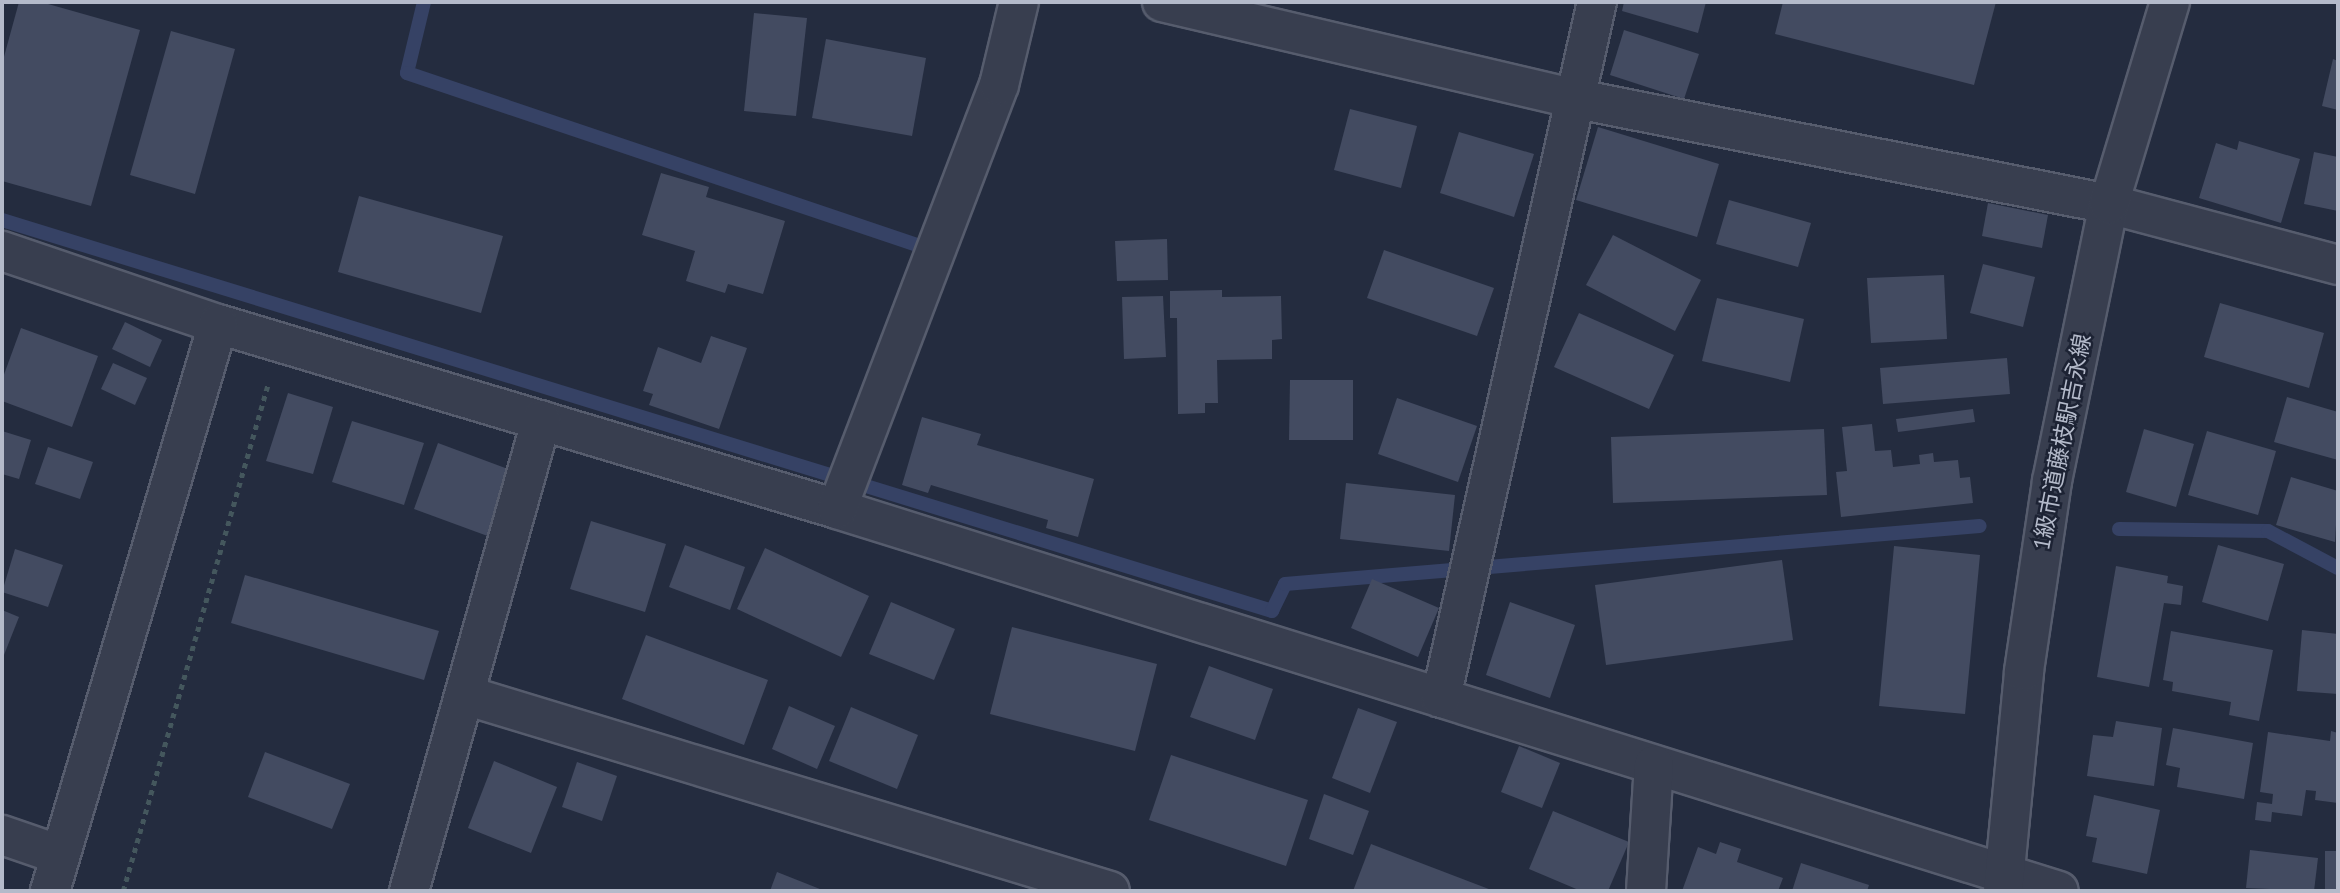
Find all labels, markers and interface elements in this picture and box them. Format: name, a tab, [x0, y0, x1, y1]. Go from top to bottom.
street label: 1級市道藤枝駅吉永線	[2028, 332, 2096, 552]

